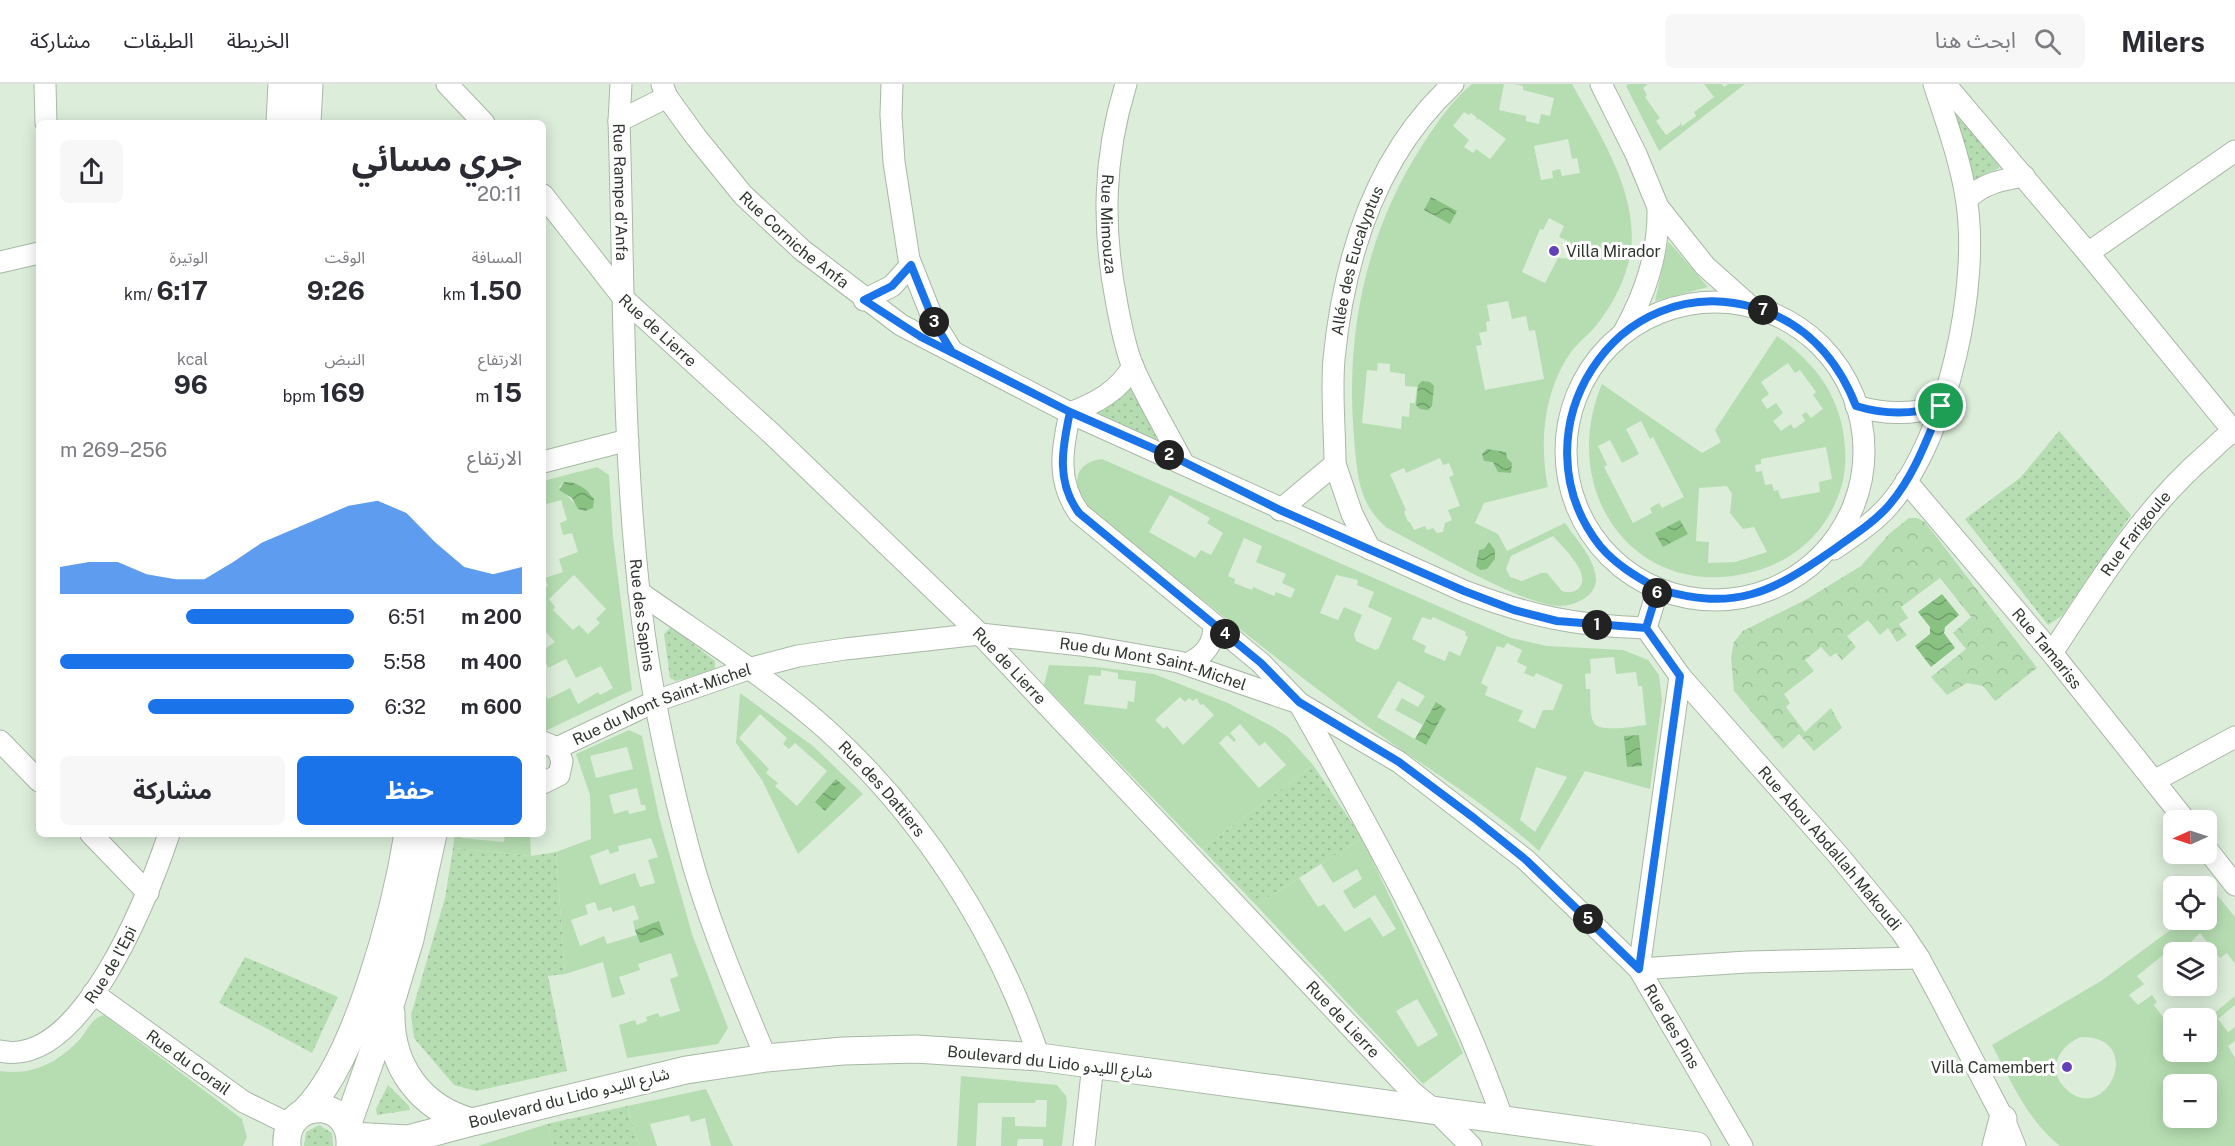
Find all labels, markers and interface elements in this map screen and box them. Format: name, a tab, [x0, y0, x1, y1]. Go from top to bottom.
search box	[1665, 14, 2085, 68]
icon: search	[2031, 25, 2064, 58]
text: Milers	[2121, 25, 2205, 58]
text: ابحث هنا	[1935, 27, 2016, 53]
text: مشاركة	[30, 28, 91, 53]
text: الطبقات	[124, 28, 194, 53]
text: الخريطة	[227, 28, 290, 53]
street label: Rue Rampe d'Anfa	[610, 123, 632, 261]
button: share	[60, 140, 123, 203]
text: جري مسائي	[352, 140, 522, 178]
street label: Rue Mimouza	[1097, 174, 1121, 275]
text: 20:11	[477, 182, 522, 206]
street label: Allée des Eucalyptus	[1327, 183, 1387, 337]
street label: Rue Corniche Anfa	[736, 187, 853, 292]
place label: Villa Mirador	[1566, 242, 1661, 261]
marker: Villa Mirador	[1547, 244, 1561, 258]
text: الوتيرة	[170, 248, 208, 267]
text: الوقت	[325, 248, 365, 267]
text: المسافة	[472, 248, 522, 267]
text: 6:17	[156, 275, 208, 306]
text: 9:26	[307, 275, 365, 306]
text: 1.50	[470, 275, 522, 306]
text: /km	[124, 285, 156, 304]
text: km	[443, 285, 470, 304]
street label: Rue de Lierre	[615, 290, 701, 370]
pin: 7	[1748, 295, 1778, 325]
text: 7	[1758, 300, 1768, 319]
pin: 3	[919, 307, 949, 337]
text: 3	[929, 312, 939, 331]
text: kcal	[177, 350, 208, 369]
text: النبض	[324, 350, 365, 369]
text: الارتفاع	[478, 350, 522, 369]
text: 96	[174, 369, 208, 400]
text: 169	[320, 377, 365, 408]
text: 15	[493, 377, 522, 408]
pin	[1915, 380, 1966, 431]
text: bpm	[283, 387, 320, 406]
text: m	[476, 387, 493, 406]
icon: arrive	[1924, 389, 1957, 422]
text: 256–269 m	[60, 438, 167, 462]
pin: 2	[1154, 440, 1184, 470]
text: 2	[1164, 445, 1174, 464]
text: الارتفاع	[467, 446, 522, 470]
street label: Rue Farigoule	[2096, 487, 2174, 580]
street label: Rue des Sapins	[626, 558, 659, 673]
pin: 6	[1642, 578, 1672, 608]
text: 6	[1652, 583, 1662, 602]
street label: Rue Tamariss	[2008, 604, 2086, 693]
text: 6:51	[388, 605, 426, 629]
text: 200 m	[461, 605, 522, 629]
pin: 1	[1582, 610, 1612, 640]
text: 1	[1594, 615, 1600, 634]
pin: 4	[1210, 619, 1240, 649]
street label: Rue de Lierre	[969, 623, 1051, 708]
text: 4	[1220, 624, 1230, 643]
street label: Rue du Mont Saint-Michel	[1059, 633, 1249, 694]
text: 5:58	[383, 650, 426, 674]
text: 400 m	[461, 650, 522, 674]
street label: Rue du Mont Saint-Michel	[569, 659, 753, 749]
text: 6:32	[385, 695, 426, 719]
text: 600 m	[461, 695, 522, 719]
street label: Rue des Dattiers	[835, 737, 930, 840]
button: مشاركة	[60, 756, 285, 825]
button: حفظ	[297, 756, 522, 825]
street label: Rue Abou Abdallah Makoudi	[1754, 762, 1906, 934]
north arrow	[2163, 810, 2217, 864]
map controls	[2163, 810, 2217, 1128]
button: locate	[2163, 876, 2217, 930]
pin: 5	[1573, 904, 1603, 934]
text: 5	[1583, 909, 1593, 928]
street label: Rue de l'Epi	[80, 923, 140, 1007]
button: layers	[2163, 942, 2217, 996]
street label: Rue de Lierre	[1302, 977, 1384, 1062]
street label: Rue des Pins	[1640, 980, 1704, 1072]
button: +	[2163, 1008, 2217, 1062]
street label: Rue du Corail	[143, 1025, 235, 1099]
street label: Boulevard du Lido شارع الليدو	[946, 1042, 1154, 1085]
place label: Villa Camembert	[1931, 1058, 2055, 1077]
marker: Villa Camembert	[2060, 1060, 2074, 1074]
street label: Boulevard du Lido شارع الليدو	[467, 1064, 672, 1135]
button: −	[2163, 1074, 2217, 1128]

